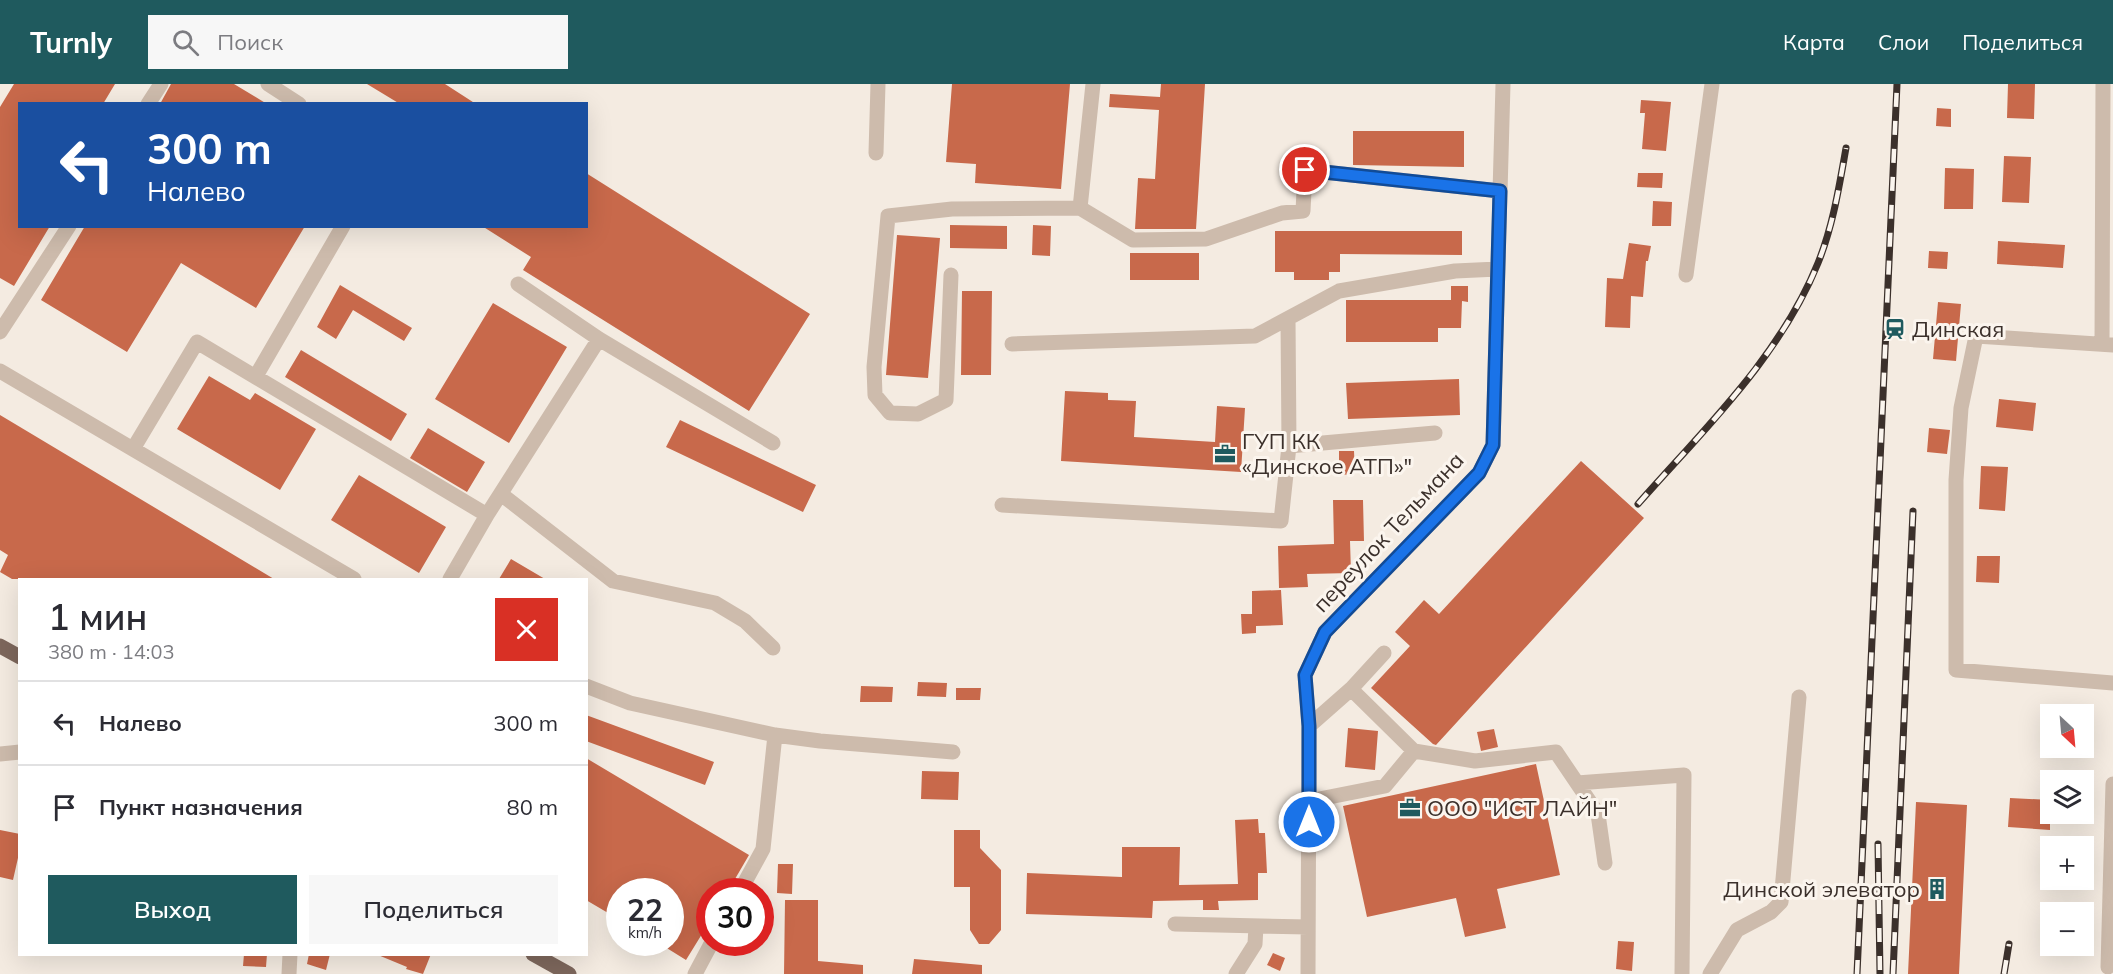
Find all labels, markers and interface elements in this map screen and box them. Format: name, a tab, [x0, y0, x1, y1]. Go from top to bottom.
search box	[148, 15, 568, 69]
text: Turnly	[30, 25, 112, 60]
icon: search	[169, 26, 202, 59]
text: Поиск	[217, 28, 283, 56]
text: Карта	[1783, 29, 1845, 55]
text: Слои	[1878, 29, 1929, 55]
text: Поделиться	[1962, 29, 2083, 55]
text: 300 m	[147, 122, 272, 175]
icon: left	[48, 126, 126, 204]
pin	[1279, 144, 1330, 195]
icon: arrive	[1288, 153, 1321, 186]
text: Налево	[147, 174, 246, 208]
place label: Динская	[1912, 315, 2004, 343]
station icon: Динская	[1883, 317, 1907, 341]
place label: ГУП КК «Динское АТП»"	[1242, 427, 1412, 480]
office icon: ГУП КК «Динское АТП»"	[1213, 442, 1237, 466]
street label: переулок Тельмана	[1307, 446, 1469, 618]
text: 1 мин	[48, 594, 147, 639]
button: close	[495, 598, 558, 661]
text: 380 m · 14:03	[48, 639, 174, 664]
north arrow	[2040, 704, 2094, 758]
map controls	[2040, 704, 2094, 956]
icon: left	[48, 707, 81, 740]
text: Налево	[99, 709, 182, 737]
text: 300 m	[493, 709, 558, 737]
button: layers	[2040, 770, 2094, 824]
position arrow	[1277, 790, 1341, 854]
icon: arrive	[48, 791, 81, 824]
text: Пункт назначения	[99, 793, 303, 821]
text: 80 m	[507, 793, 558, 821]
place label: ООО "ИСТ ЛАЙН"	[1427, 794, 1617, 822]
office icon: ООО "ИСТ ЛАЙН"	[1398, 796, 1422, 820]
button: +	[2040, 836, 2094, 890]
button: Выход	[48, 875, 297, 944]
button: Поделиться	[309, 875, 558, 944]
place label: Динской элеватор	[1723, 875, 1920, 903]
building icon: Динской элеватор	[1925, 877, 1949, 901]
speed limit sign: 30	[696, 878, 774, 956]
text: 22	[627, 891, 663, 929]
button: −	[2040, 902, 2094, 956]
text: km/h	[628, 923, 662, 942]

